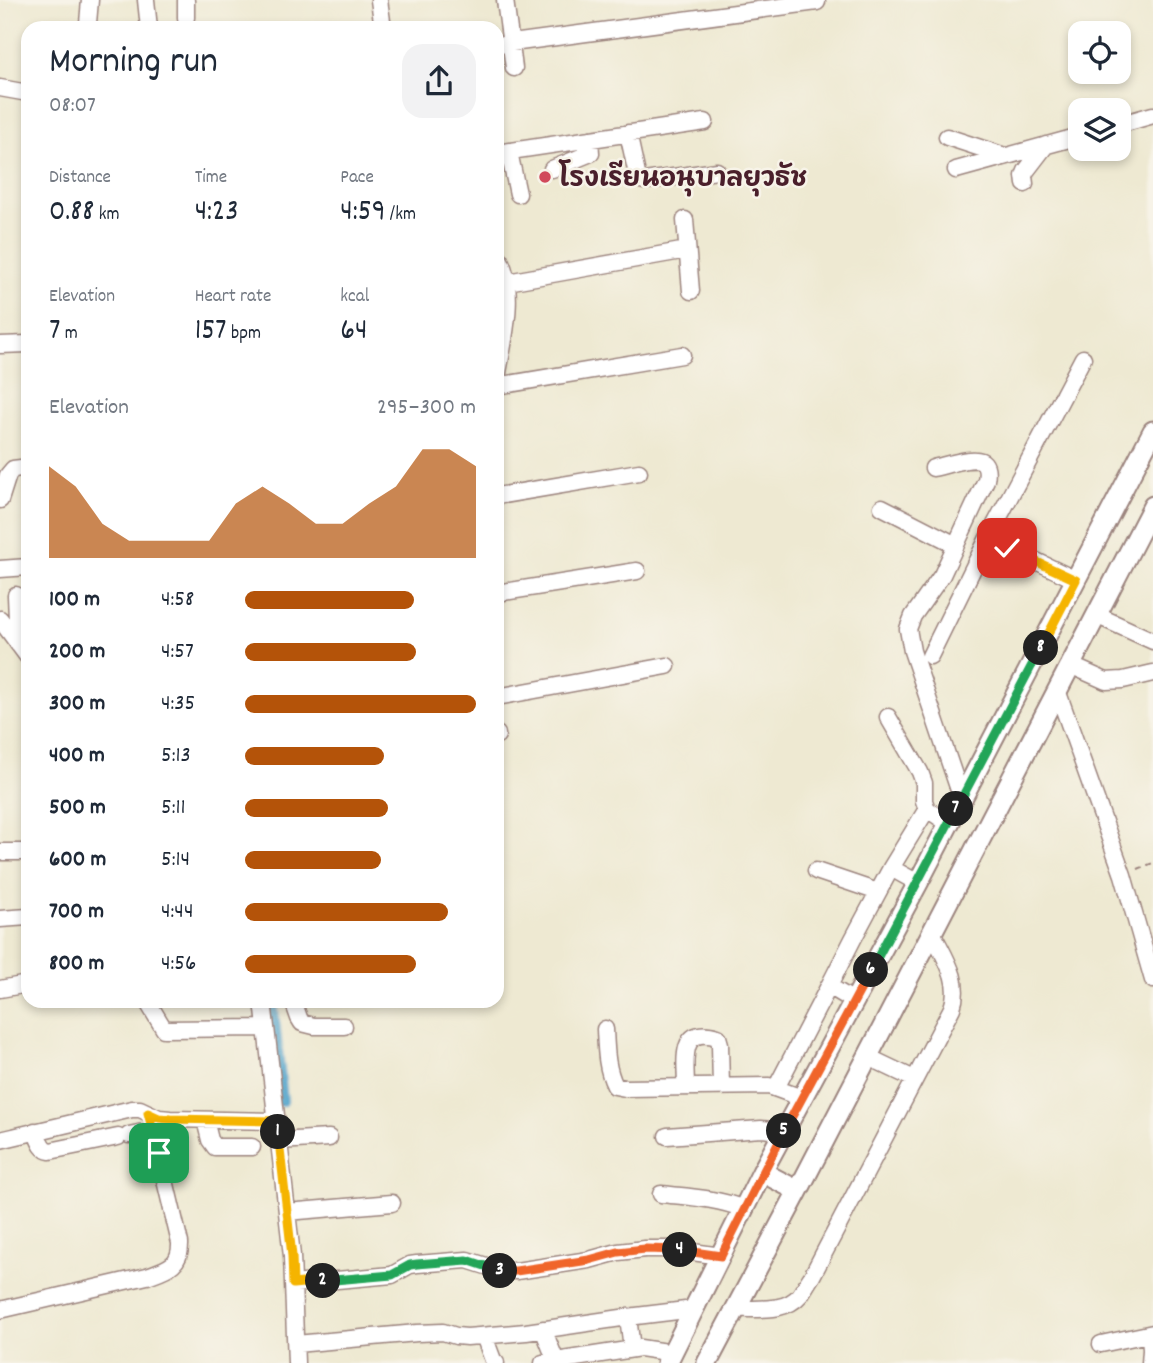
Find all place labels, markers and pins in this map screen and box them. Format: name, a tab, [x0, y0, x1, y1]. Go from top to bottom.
place label: โรงเรียนอนุบาลยุวธัช	[558, 159, 807, 199]
marker: โรงเรียนอนุบาลยุวธัช	[537, 169, 553, 185]
pin	[977, 518, 1037, 578]
pin: 8	[1024, 630, 1058, 666]
pin: 7	[939, 792, 974, 826]
pin: 6	[854, 953, 888, 988]
pin: 1	[260, 1114, 296, 1150]
pin: 5	[766, 1114, 802, 1148]
pin	[129, 1123, 189, 1183]
pin: 4	[662, 1232, 698, 1268]
pin: 3	[482, 1254, 518, 1288]
pin: 2	[306, 1264, 340, 1298]

